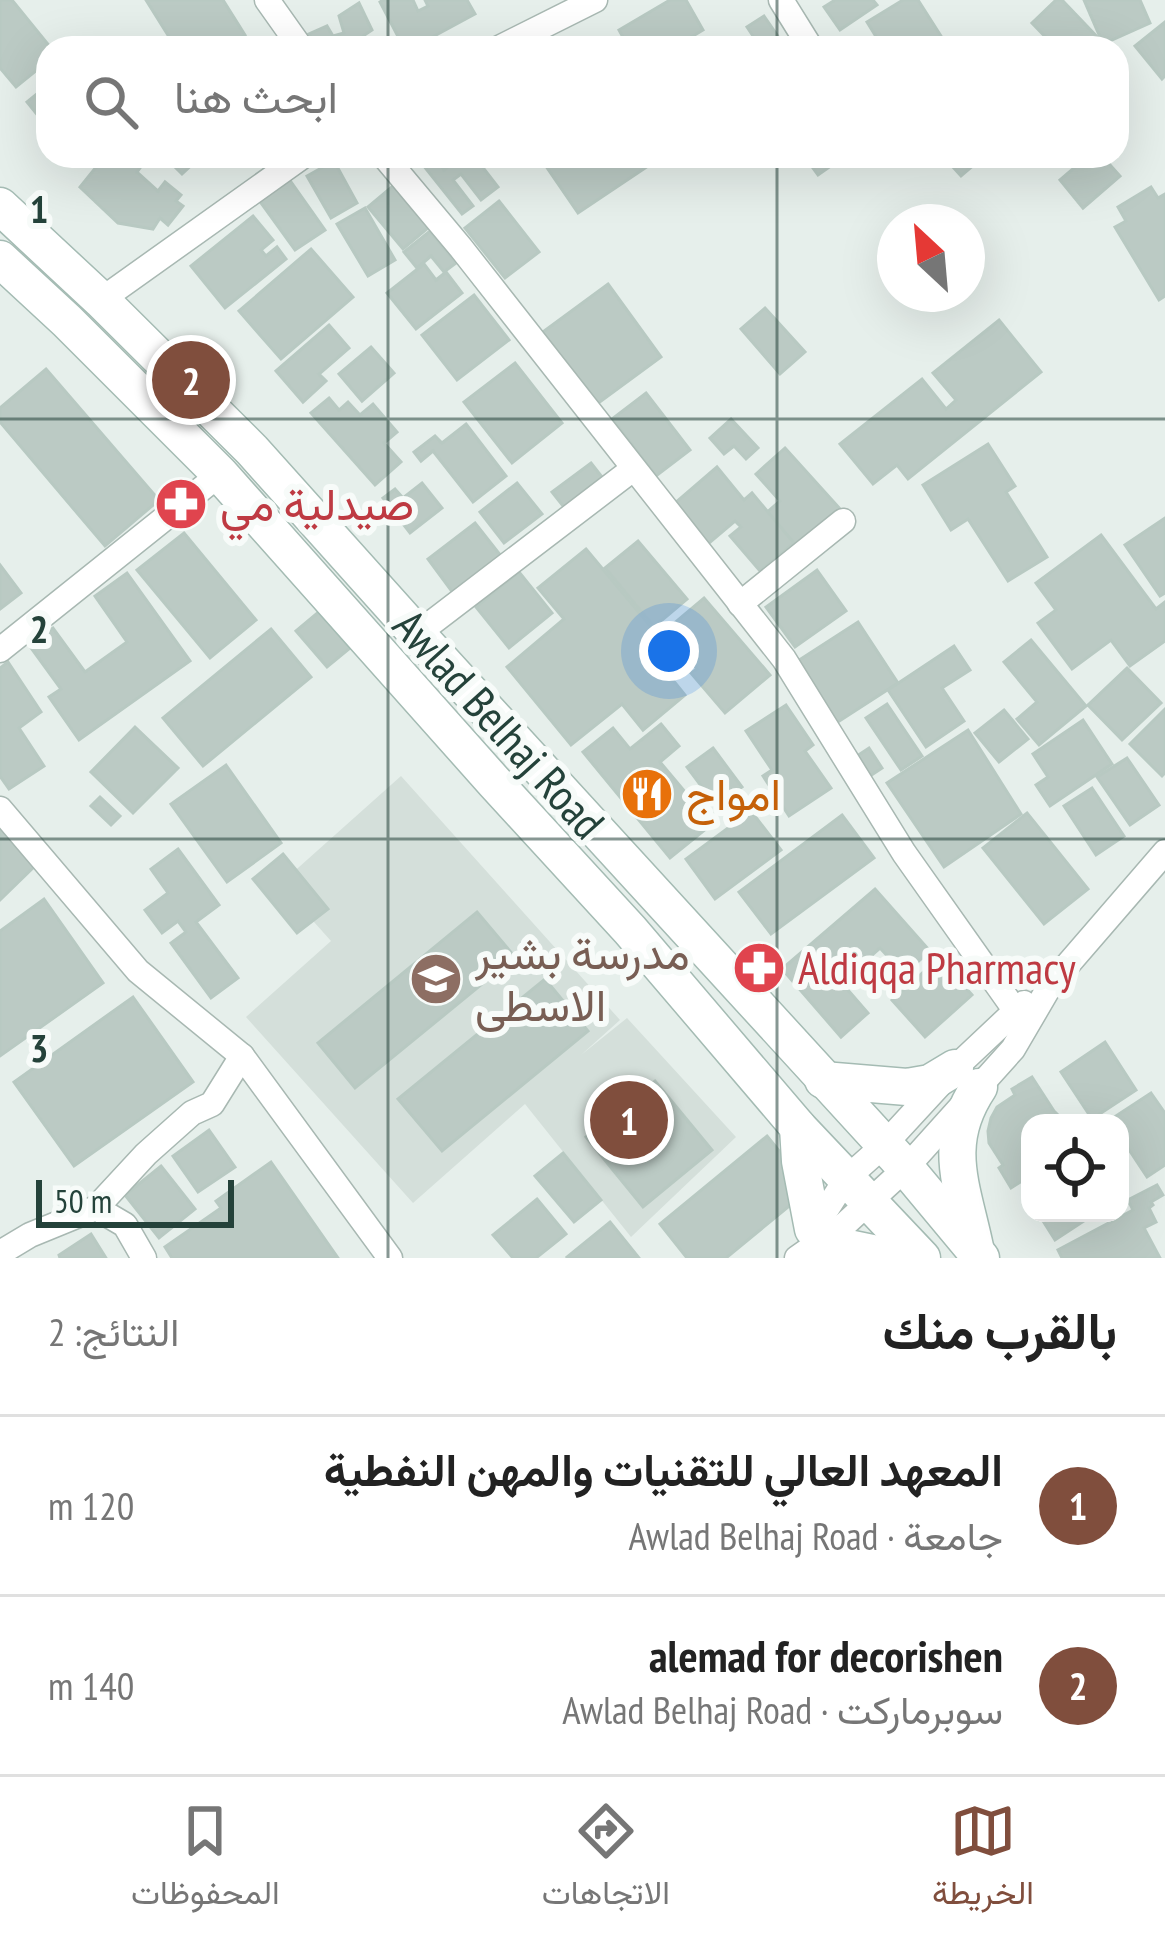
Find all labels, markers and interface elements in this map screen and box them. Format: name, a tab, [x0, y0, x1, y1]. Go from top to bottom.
search box	[36, 36, 1129, 168]
text: ابحث هنا	[174, 67, 338, 125]
icon: search	[78, 69, 144, 135]
text: 1	[30, 183, 48, 234]
north arrow	[877, 204, 985, 312]
pin: 2	[152, 335, 230, 425]
place label: صيدلية مي	[220, 474, 414, 541]
pharmacy icon: صيدلية مي	[153, 476, 209, 532]
street label: Awlad Belhaj Road	[382, 597, 618, 850]
text: 2	[30, 603, 48, 654]
your location	[639, 621, 699, 681]
place label: امواج	[686, 764, 781, 825]
restaurant icon: امواج	[619, 766, 675, 822]
place label: مدرسة بشير الاسطى	[474, 923, 690, 1033]
place label: Aldiqqa Pharmacy	[798, 938, 1076, 996]
pharmacy icon: Aldiqqa Pharmacy	[731, 940, 787, 996]
school or university icon: مدرسة بشير الاسطى	[408, 951, 464, 1007]
text: 3	[30, 1022, 48, 1073]
pin: 1	[590, 1075, 668, 1165]
map controls	[1021, 1114, 1129, 1222]
button: locate	[1021, 1114, 1129, 1222]
scale bar	[36, 1174, 234, 1227]
text: 50 m	[54, 1179, 112, 1222]
text: بالقرب منك	[883, 1297, 1117, 1363]
text: النتائج: 2	[48, 1306, 179, 1357]
text: المعهد العالي للتقنيات والمهن النفطية	[324, 1440, 1003, 1498]
text: 120 m	[48, 1480, 134, 1531]
text: 1	[1069, 1480, 1087, 1531]
text: جامعة · Awlad Belhaj Road	[628, 1510, 1003, 1561]
text: alemad for decorishen	[649, 1626, 1003, 1684]
text: 140 m	[48, 1660, 134, 1711]
text: 2	[1069, 1660, 1087, 1711]
text: سوبرماركت · Awlad Belhaj Road	[562, 1684, 1003, 1735]
tab: المحفوظات	[131, 1798, 280, 1922]
tab: الاتجاهات	[542, 1798, 670, 1922]
tab: الخريطة	[932, 1798, 1034, 1922]

